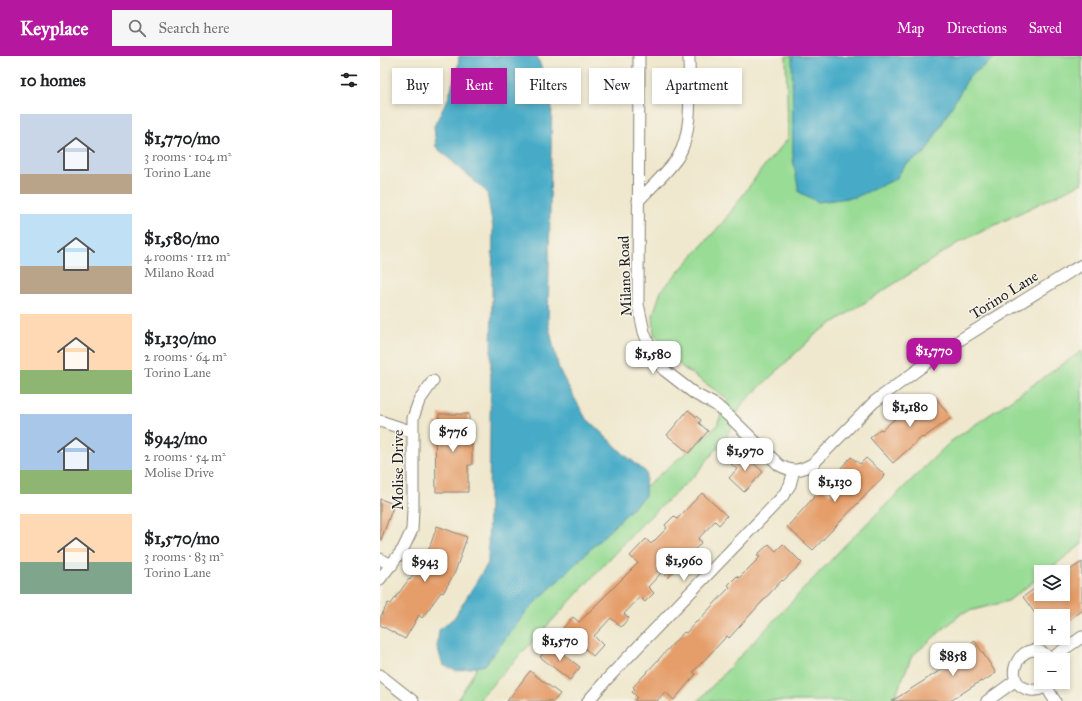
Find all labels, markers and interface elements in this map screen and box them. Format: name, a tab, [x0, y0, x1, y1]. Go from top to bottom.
search box	[112, 10, 392, 46]
text: Keyplace	[20, 17, 88, 40]
icon: search	[126, 17, 148, 39]
text: Search here	[158, 19, 229, 37]
text: Map	[897, 20, 924, 37]
text: Directions	[946, 20, 1007, 37]
text: Saved	[1029, 20, 1062, 37]
chip: Buy	[392, 68, 443, 104]
chip: Rent	[451, 68, 507, 104]
chip: Filters	[515, 68, 581, 104]
chip: New	[589, 68, 644, 104]
chip: Apartment	[652, 68, 742, 104]
icon: filters	[338, 69, 360, 91]
text: 10 homes	[20, 70, 86, 91]
text: $1,770/mo	[144, 128, 220, 149]
icon: home	[52, 130, 100, 178]
text: 3 rooms · 104 m²	[144, 149, 232, 165]
text: Torino Lane	[144, 165, 211, 181]
text: $1,580/mo	[144, 228, 219, 249]
icon: home	[52, 230, 100, 278]
street label: Milano Road	[615, 235, 635, 317]
text: 4 rooms · 112 m²	[144, 249, 230, 265]
text: Milano Road	[144, 265, 214, 281]
street label: Torino Lane	[966, 267, 1042, 323]
text: $1,130/mo	[144, 328, 216, 349]
icon: home	[52, 330, 100, 378]
pin: $1,770	[901, 338, 967, 372]
pin: $1,580	[620, 341, 686, 375]
text: $1,770	[916, 343, 953, 359]
text: $1,580	[635, 346, 671, 362]
text: 2 rooms · 64 m²	[144, 349, 227, 365]
text: Torino Lane	[144, 365, 211, 381]
pin: $1,180	[877, 394, 943, 428]
text: $1,180	[892, 399, 928, 415]
pin: $776	[429, 419, 477, 453]
text: $776	[439, 424, 467, 440]
text: $943/mo	[144, 428, 207, 449]
icon: home	[52, 430, 100, 478]
street label: Molise Drive	[389, 430, 407, 510]
pin: $1,970	[712, 438, 778, 472]
text: $1,970	[726, 443, 764, 459]
text: 2 rooms · 54 m²	[144, 449, 226, 465]
text: Molise Drive	[144, 465, 214, 481]
pin: $1,130	[802, 469, 868, 503]
text: $1,130	[818, 474, 852, 490]
text: $1,570/mo	[144, 528, 219, 549]
icon: home	[52, 530, 100, 578]
pin: $1,960	[651, 548, 717, 582]
text: 3 rooms · 83 m²	[144, 549, 224, 565]
pin: $943	[401, 549, 449, 583]
text: $1,960	[665, 553, 703, 569]
text: $943	[411, 554, 439, 570]
text: Torino Lane	[144, 565, 211, 581]
map controls	[1034, 565, 1070, 689]
button: layers	[1034, 565, 1070, 601]
button: +	[1034, 609, 1070, 645]
pin: $1,570	[527, 628, 593, 662]
text: $1,570	[542, 633, 578, 649]
pin: $858	[929, 643, 977, 677]
text: $858	[939, 648, 967, 664]
button: −	[1034, 653, 1070, 689]

